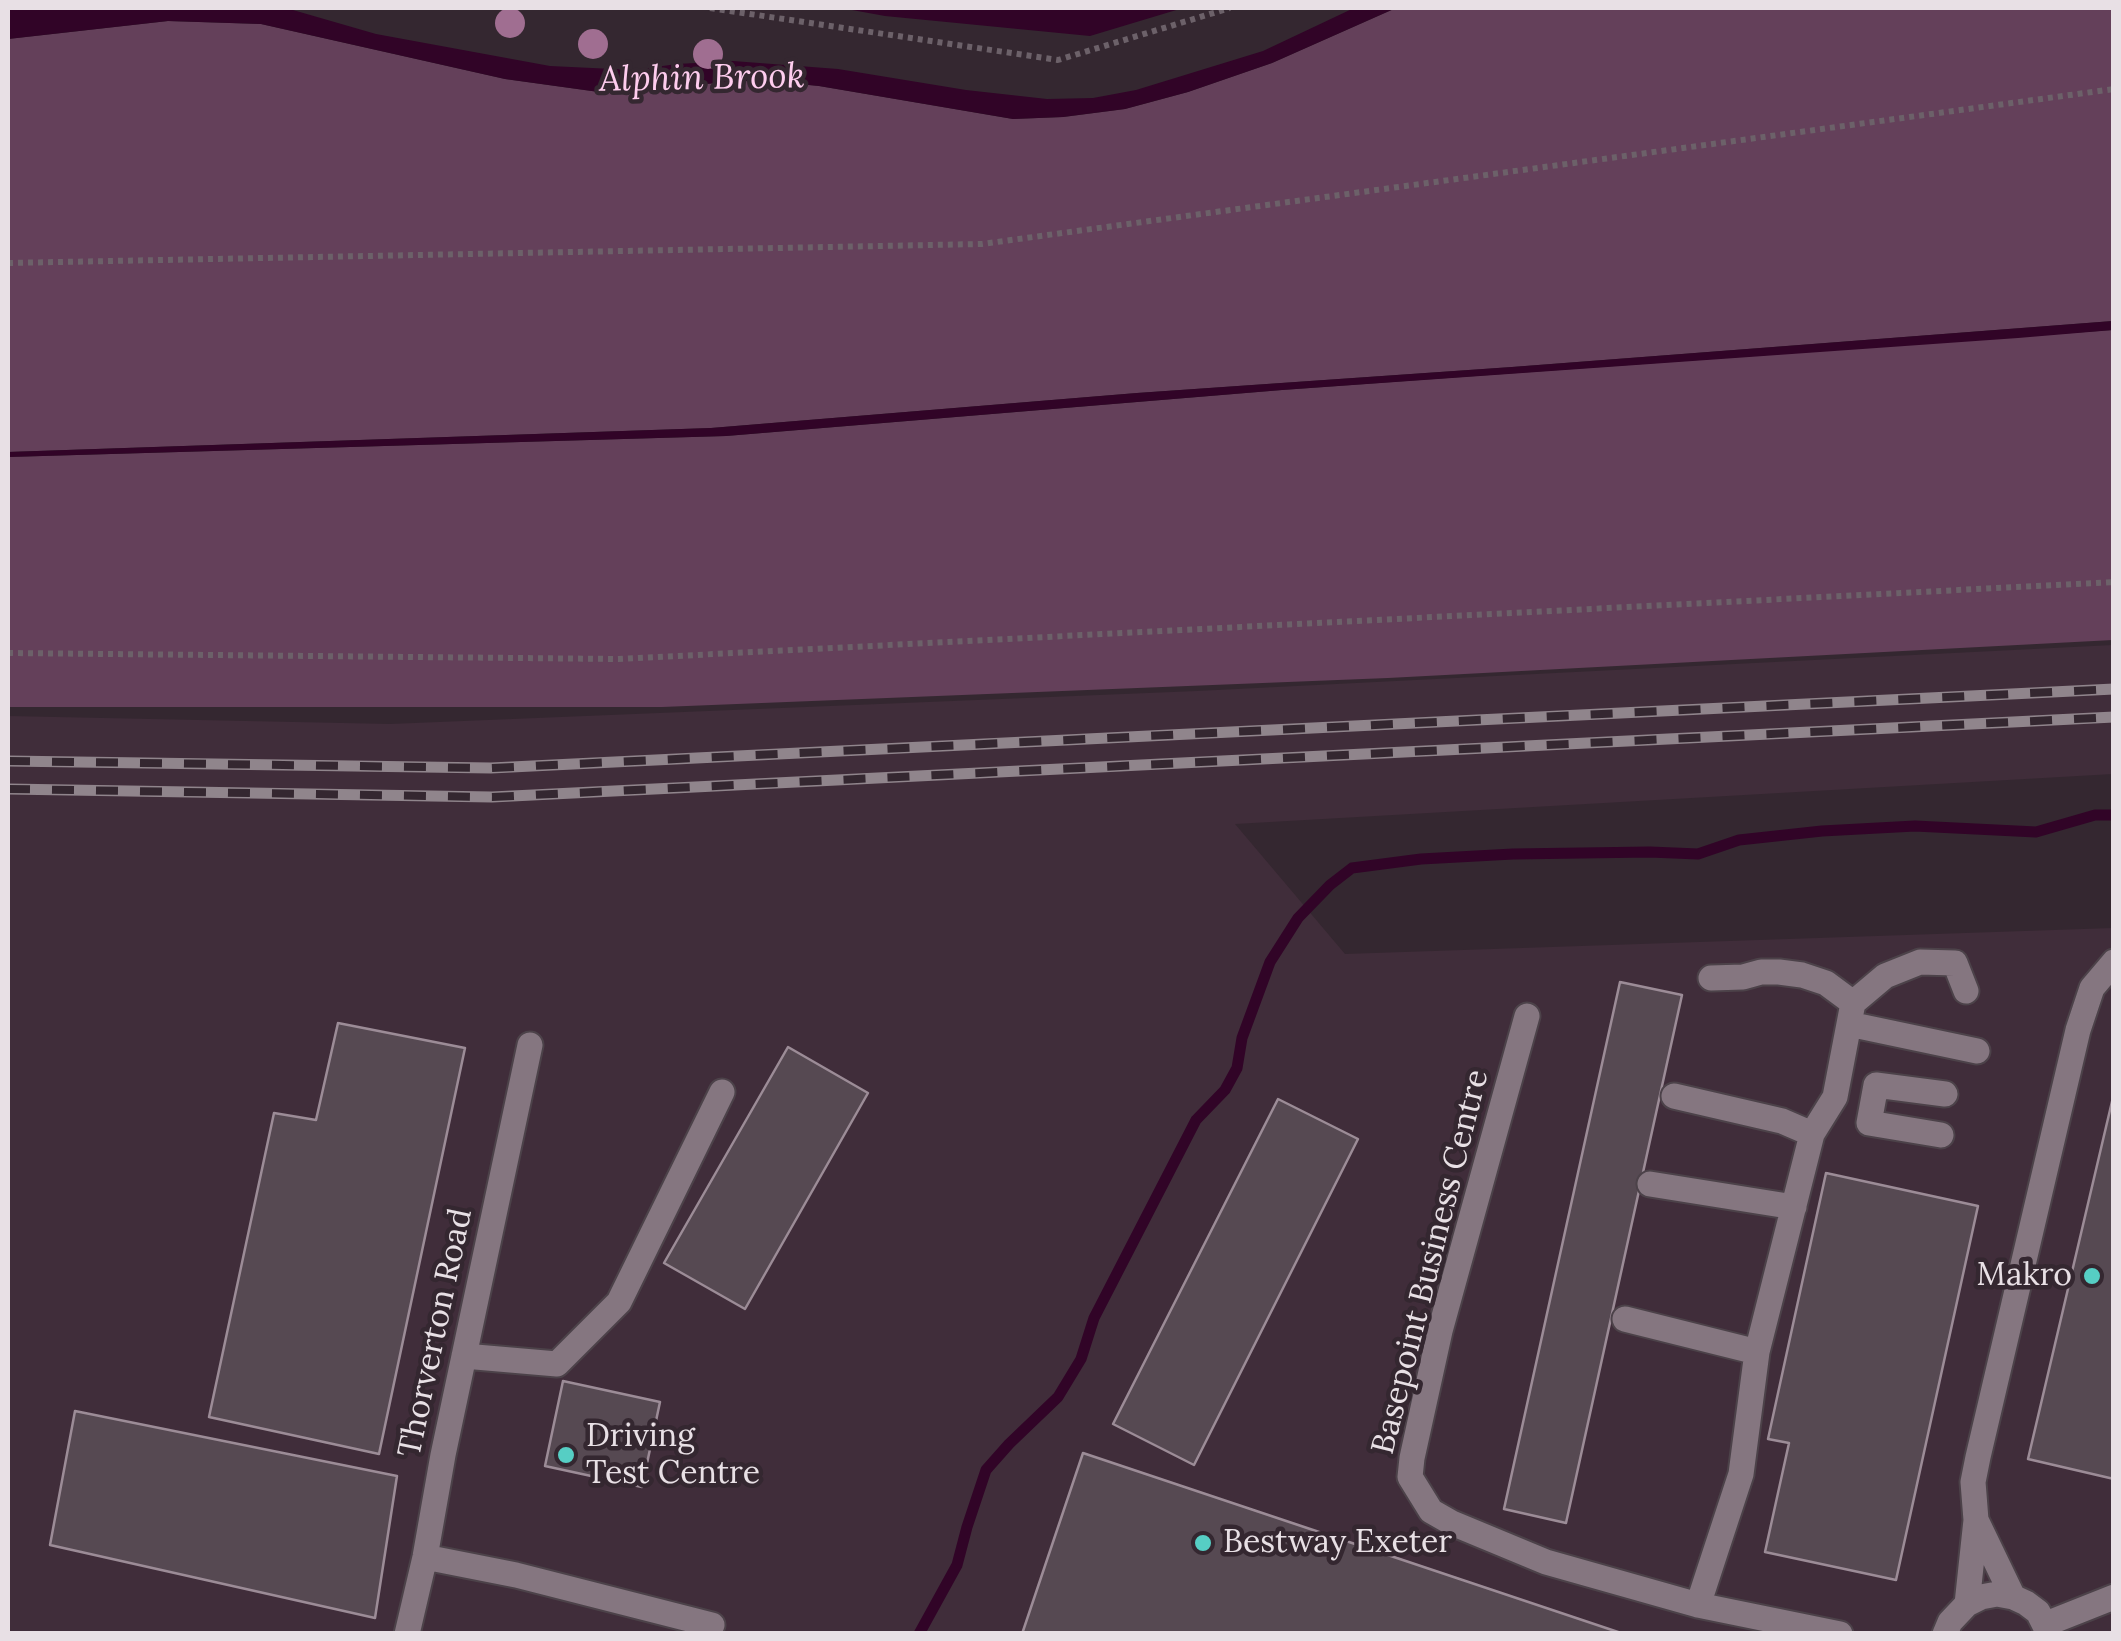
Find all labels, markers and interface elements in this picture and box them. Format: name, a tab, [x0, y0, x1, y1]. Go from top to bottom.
water label: Alphin Brook	[599, 56, 805, 102]
street label: Basepoint Business Centre	[1365, 1066, 1497, 1458]
street label: Thorverton Road	[391, 1205, 481, 1461]
place label: Makro	[1977, 1257, 2072, 1295]
marker: Makro	[2081, 1265, 2103, 1287]
place label: Driving Test Centre	[586, 1418, 760, 1493]
marker: Driving Test Centre	[555, 1444, 577, 1466]
place label: Bestway Exeter	[1223, 1524, 1452, 1562]
marker: Bestway Exeter	[1192, 1532, 1214, 1554]

